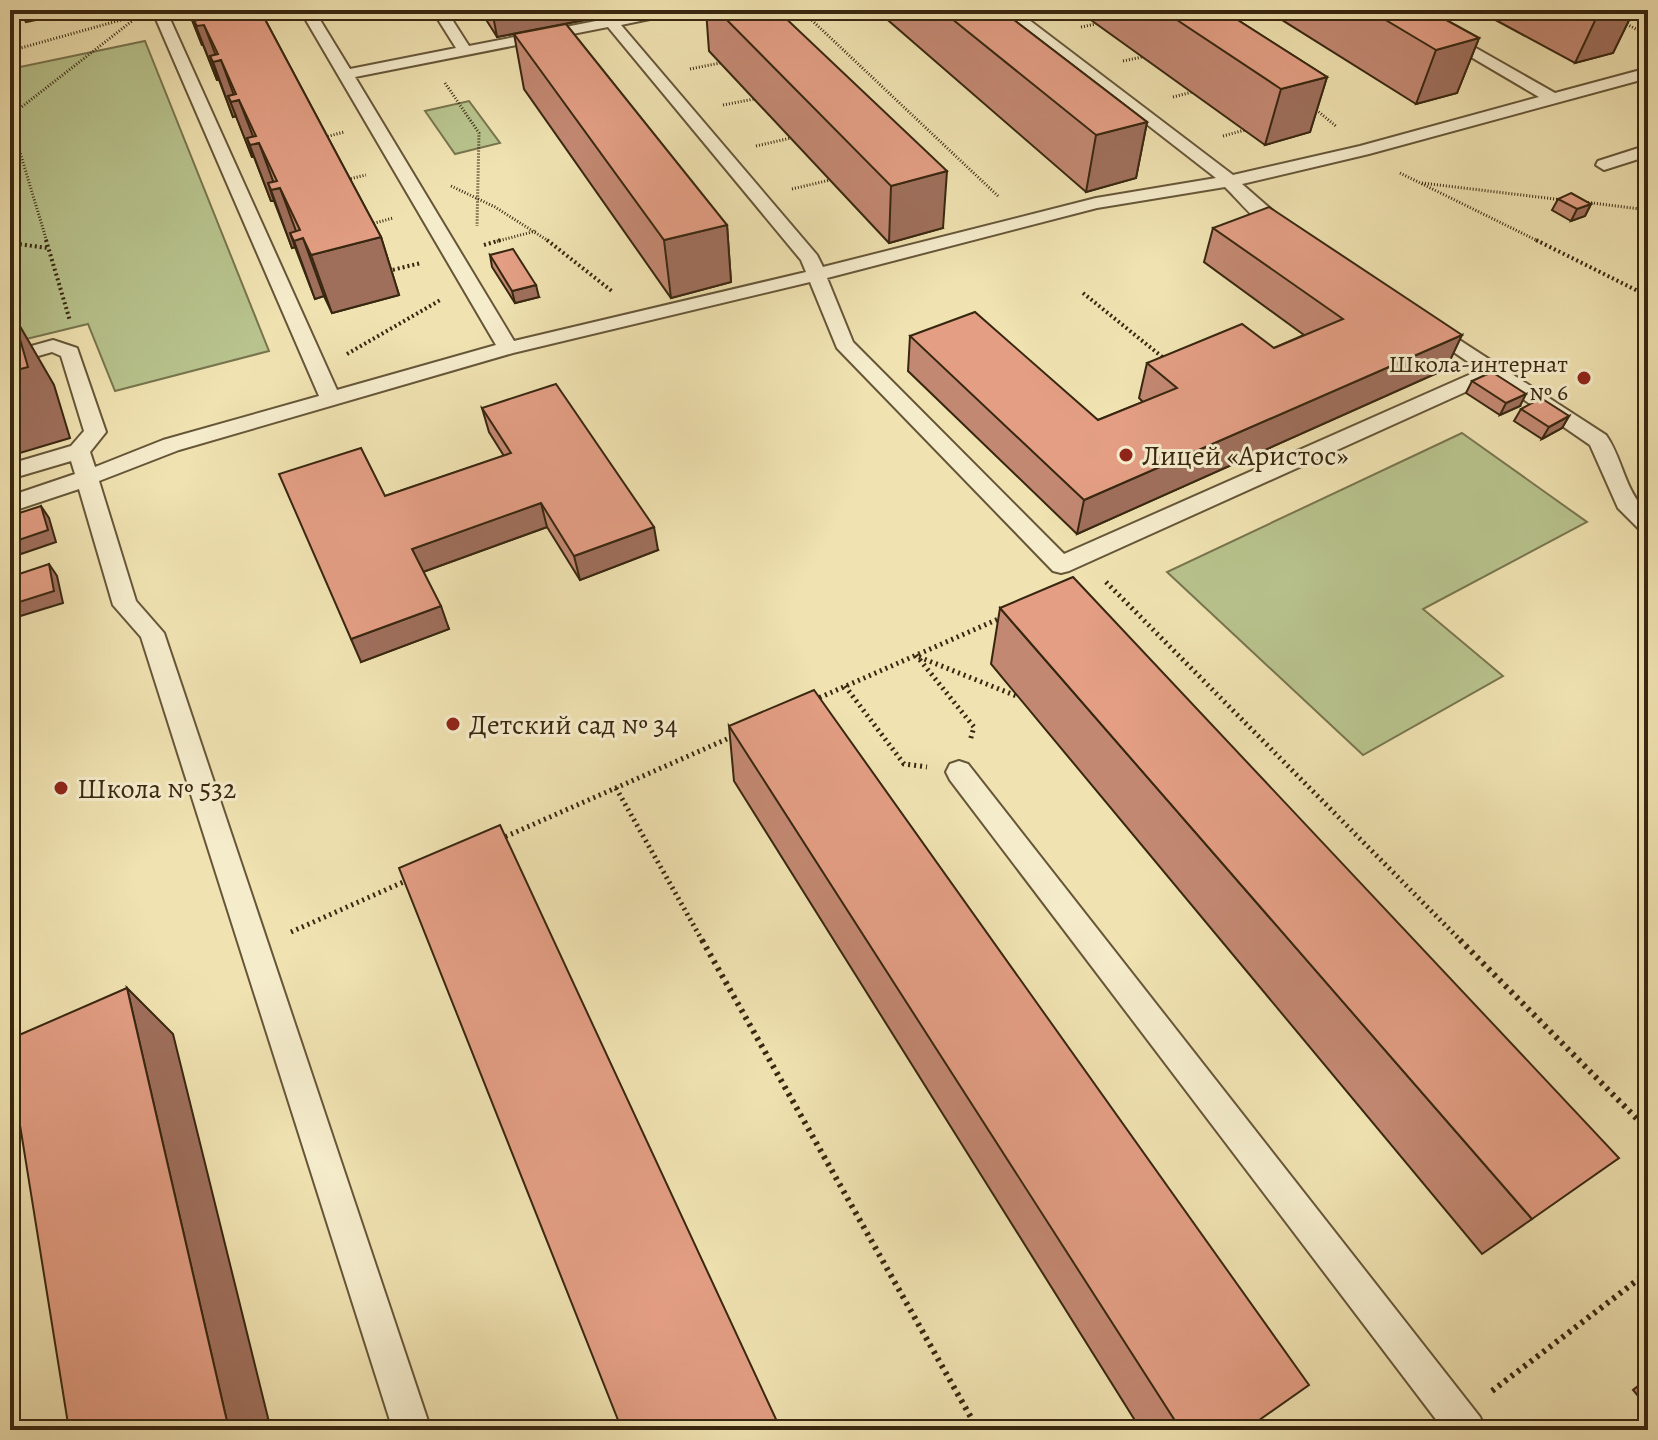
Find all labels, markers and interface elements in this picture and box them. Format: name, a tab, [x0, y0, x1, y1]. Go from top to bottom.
place label: Школа-интернат № 6	[1389, 348, 1568, 408]
marker: Школа-интернат № 6	[1575, 369, 1593, 387]
place label: Лицей «Аристос»	[1142, 437, 1348, 475]
marker: Лицей «Аристос»	[1117, 446, 1135, 464]
place label: Детский сад № 34	[469, 706, 678, 744]
marker: Детский сад № 34	[444, 715, 462, 733]
place label: Школа № 532	[77, 770, 236, 808]
marker: Школа № 532	[52, 779, 70, 797]

